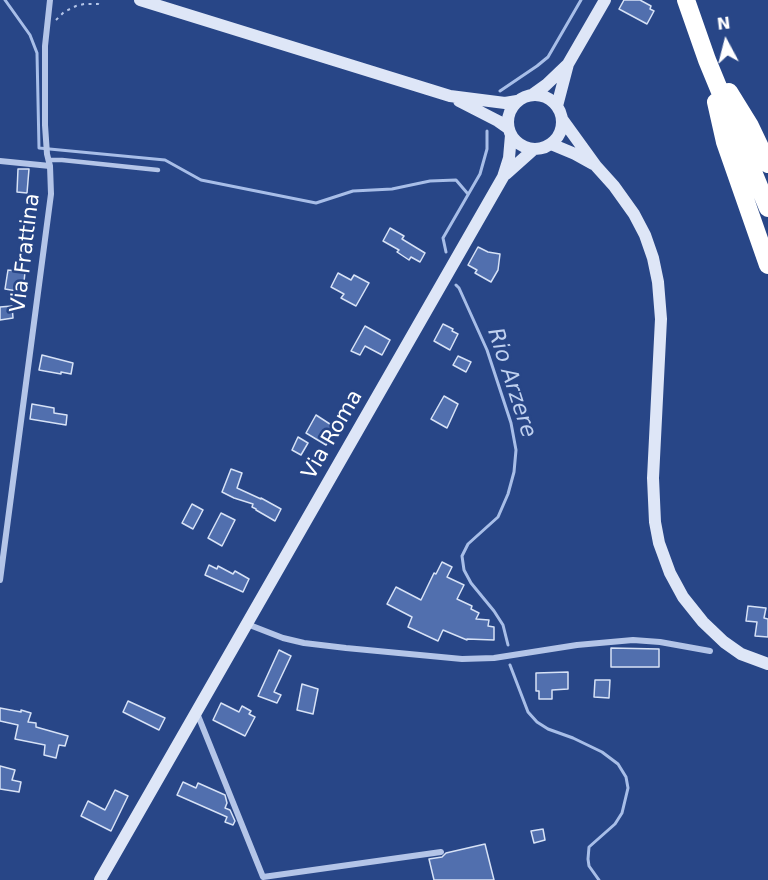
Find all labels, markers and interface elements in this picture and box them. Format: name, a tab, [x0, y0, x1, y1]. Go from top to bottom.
north arrow	[696, 12, 756, 72]
text: N	[716, 13, 732, 34]
street label: Via Frattina	[6, 192, 46, 314]
water label: Rio Arzere	[481, 325, 541, 441]
street label: Via Roma	[297, 386, 369, 484]

